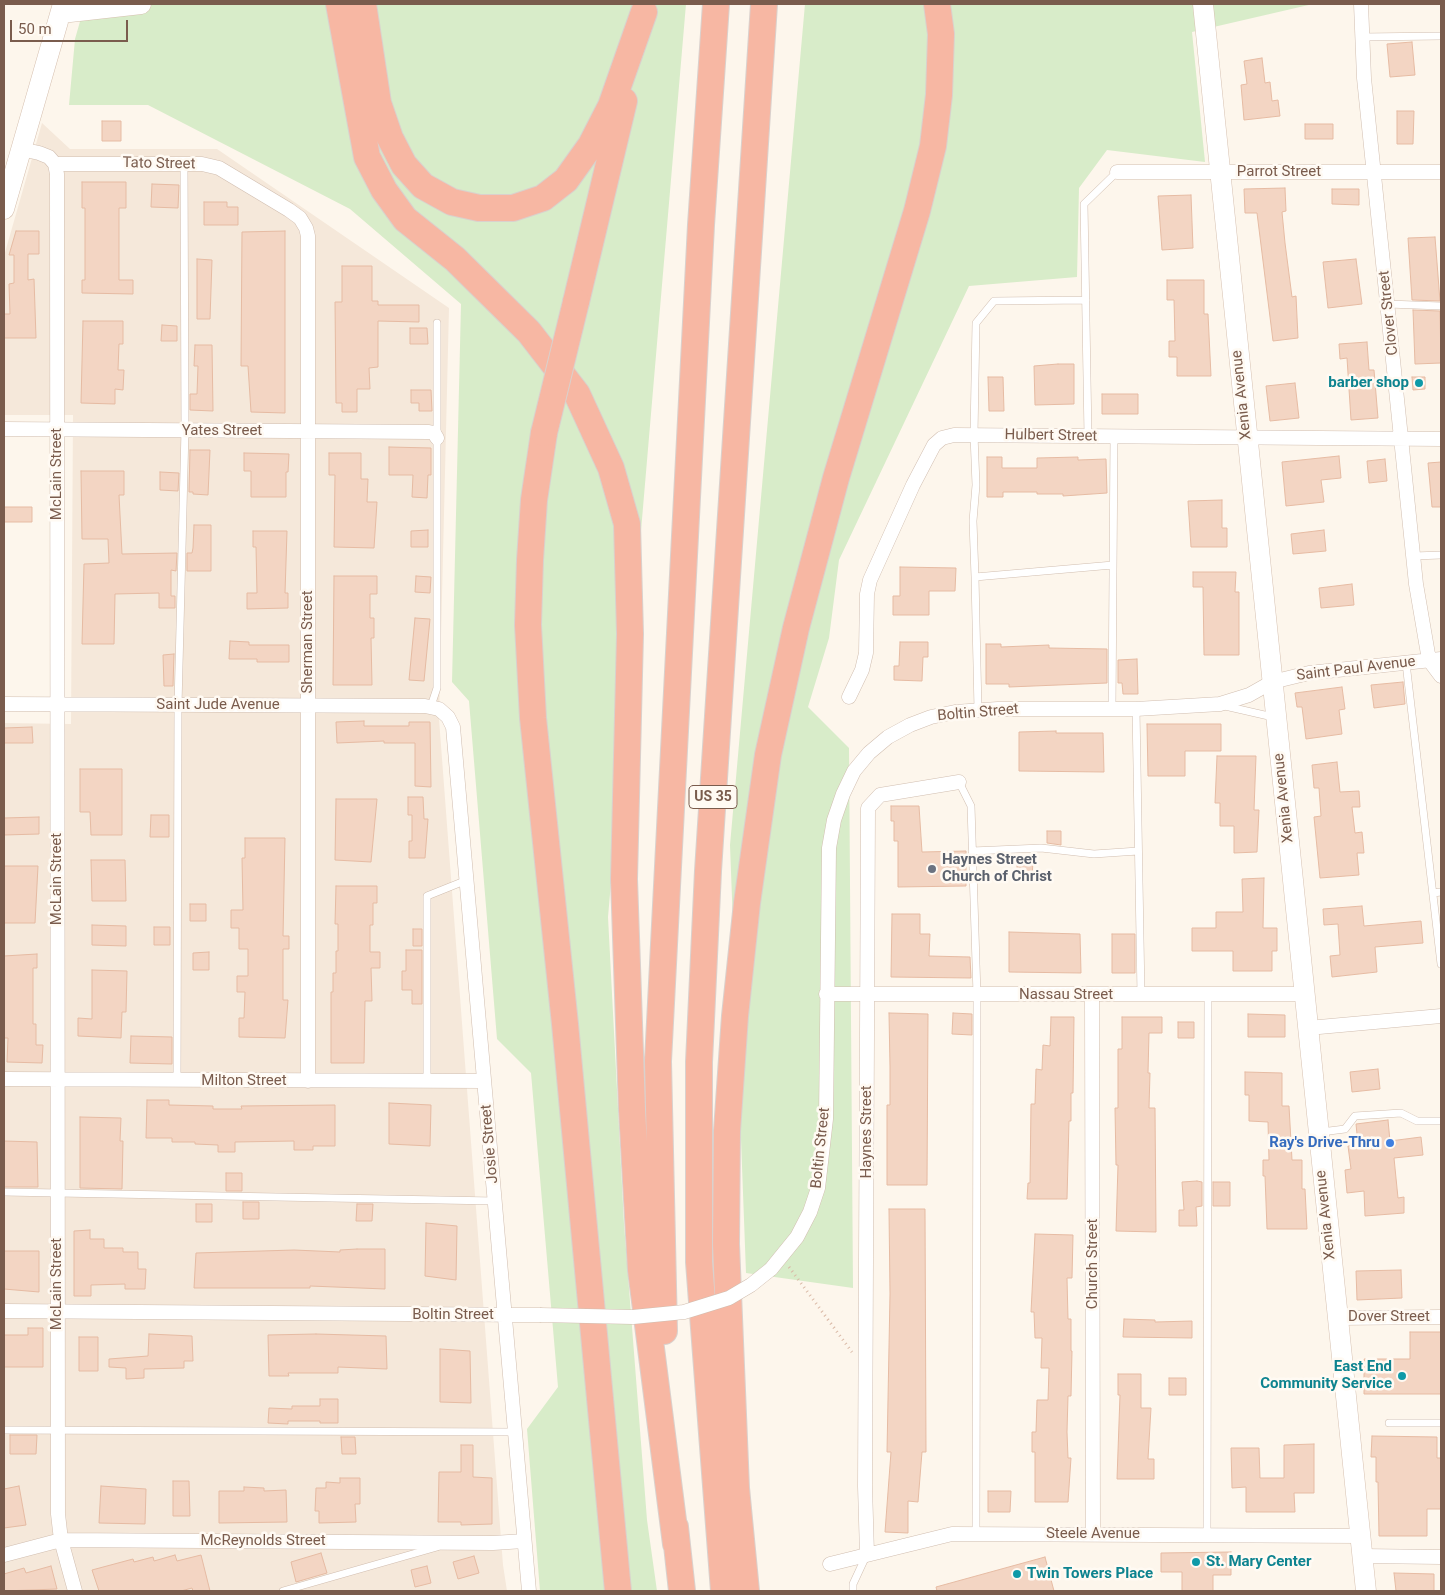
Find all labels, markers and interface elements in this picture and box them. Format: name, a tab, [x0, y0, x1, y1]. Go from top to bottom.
scale bar	[12, 10, 130, 42]
text: 50 m	[18, 20, 52, 38]
street label: Tato Street	[122, 154, 196, 174]
street label: Parrot Street	[1237, 163, 1321, 181]
street label: Clover Street	[1376, 270, 1402, 356]
street label: Xenia Avenue	[1228, 349, 1256, 441]
place label: barber shop	[1328, 374, 1409, 392]
marker: barber shop	[1413, 377, 1425, 389]
street label: Yates Street	[182, 422, 262, 440]
street label: Hulbert Street	[1005, 426, 1097, 446]
street label: McLain Street	[48, 428, 66, 520]
street label: Sherman Street	[299, 590, 317, 694]
street label: Saint Paul Avenue	[1295, 653, 1417, 685]
street label: Saint Jude Avenue	[156, 696, 280, 714]
street label: Boltin Street	[937, 700, 1019, 726]
street label: Xenia Avenue	[1270, 752, 1298, 844]
road number: US 35	[689, 786, 737, 809]
street label: McLain Street	[48, 833, 66, 925]
place label: Haynes Street Church of Christ	[942, 851, 1052, 886]
marker: Haynes Street Church of Christ	[926, 863, 938, 875]
street label: Nassau Street	[1019, 986, 1113, 1004]
street label: Milton Street	[201, 1072, 287, 1090]
street label: Haynes Street	[858, 1085, 876, 1179]
street label: Josie Street	[478, 1104, 502, 1184]
street label: Boltin Street	[808, 1106, 834, 1190]
place label: Ray's Drive-Thru	[1269, 1134, 1380, 1152]
marker: Ray's Drive-Thru	[1384, 1137, 1396, 1149]
street label: Xenia Avenue	[1312, 1169, 1340, 1261]
street label: Church Street	[1084, 1219, 1102, 1309]
street label: McLain Street	[48, 1238, 66, 1330]
street label: Boltin Street	[412, 1306, 494, 1324]
street label: Dover Street	[1348, 1308, 1430, 1326]
place label: East End Community Service	[1260, 1358, 1392, 1393]
marker: East End Community Service	[1396, 1370, 1408, 1382]
street label: Steele Avenue	[1046, 1525, 1140, 1543]
street label: McReynolds Street	[200, 1532, 326, 1550]
place label: St. Mary Center	[1206, 1553, 1311, 1571]
marker: St. Mary Center	[1190, 1556, 1202, 1568]
place label: Twin Towers Place	[1027, 1565, 1153, 1583]
marker: Twin Towers Place	[1011, 1568, 1023, 1580]

